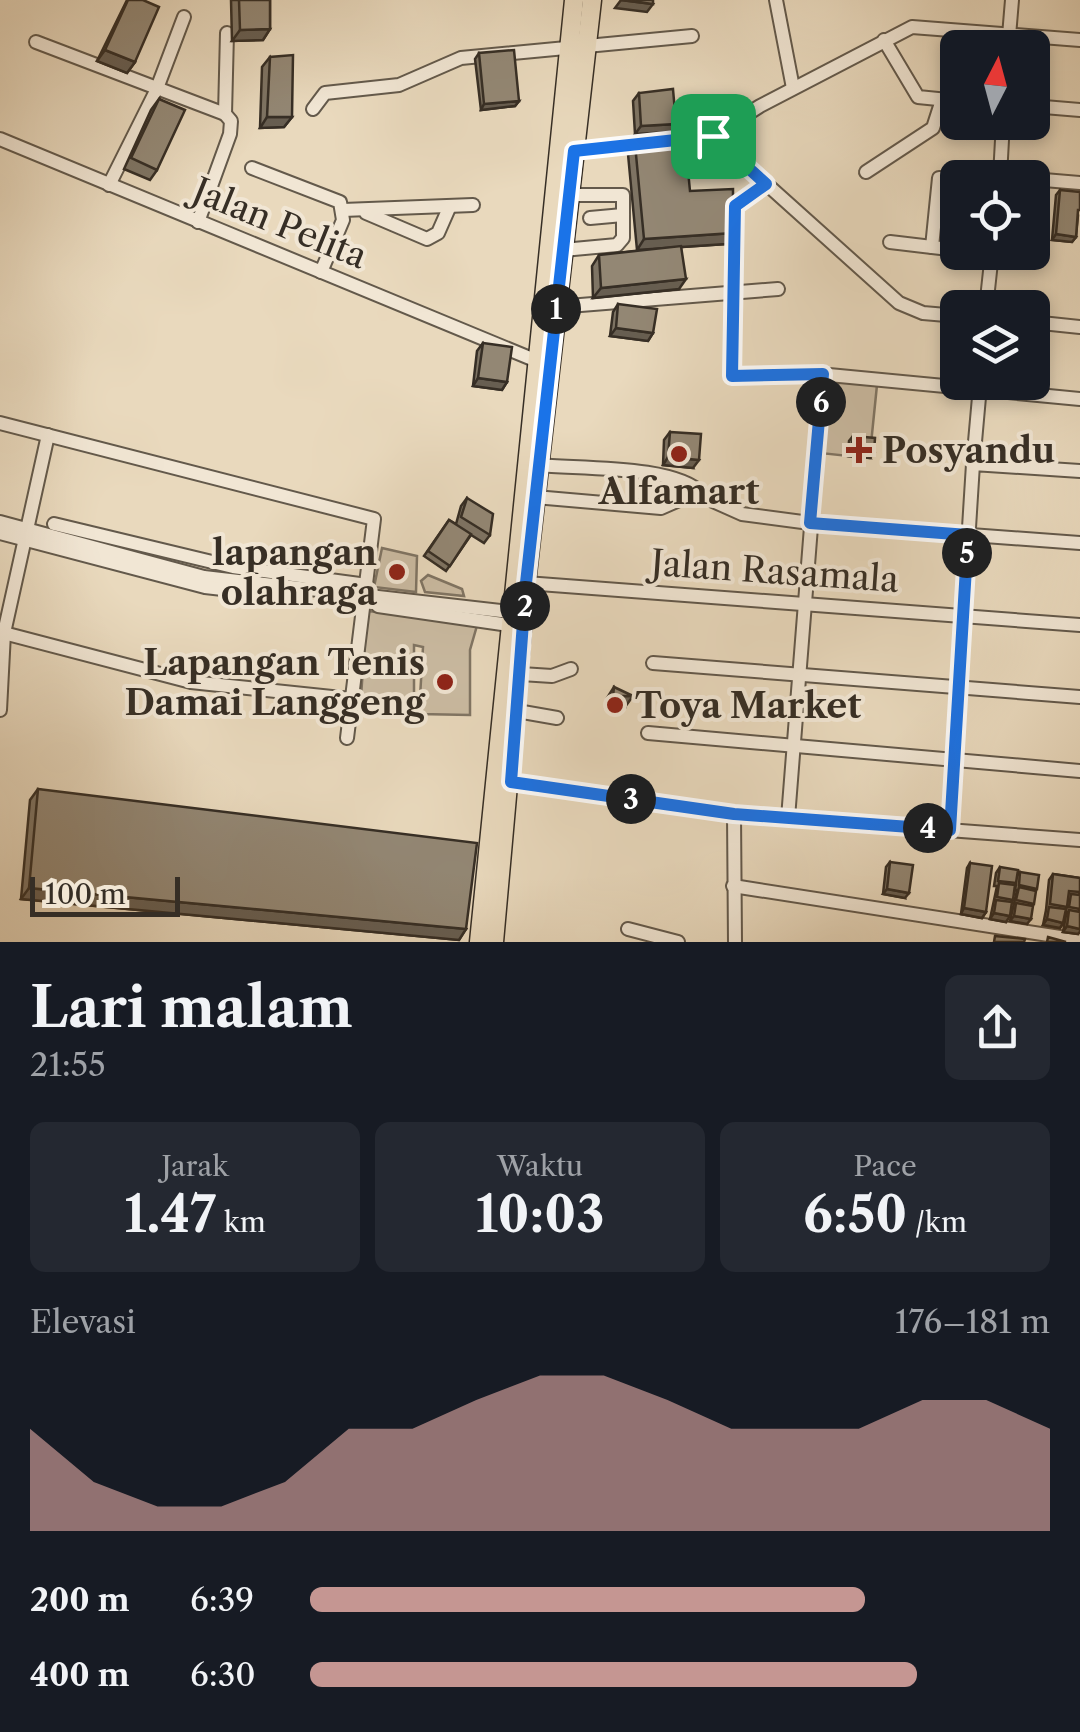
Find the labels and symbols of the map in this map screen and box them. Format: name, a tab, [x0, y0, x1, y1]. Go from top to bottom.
north arrow	[940, 30, 1050, 140]
pin	[671, 94, 756, 179]
street label: Jalan Pelita	[182, 167, 374, 278]
pin: 1	[531, 284, 581, 334]
pin: 6	[796, 377, 846, 427]
place label: Posyandu	[882, 429, 1055, 472]
marker: Posyandu	[846, 437, 872, 463]
marker: Alfamart	[668, 443, 690, 465]
place label: Alfamart	[598, 470, 759, 513]
pin: 5	[942, 528, 992, 578]
place label: lapangan olahraga	[212, 531, 378, 614]
street label: Jalan Rasamala	[645, 541, 901, 601]
marker: lapangan olahraga	[386, 561, 408, 583]
pin: 2	[500, 581, 550, 631]
place label: Lapangan Tenis Damai Langgeng	[124, 641, 426, 724]
marker: Lapangan Tenis Damai Langgeng	[434, 671, 456, 693]
place label: Toya Market	[635, 684, 861, 727]
marker: Toya Market	[604, 694, 626, 716]
pin: 3	[606, 774, 656, 824]
pin: 4	[903, 803, 953, 853]
scale bar	[30, 872, 180, 916]

